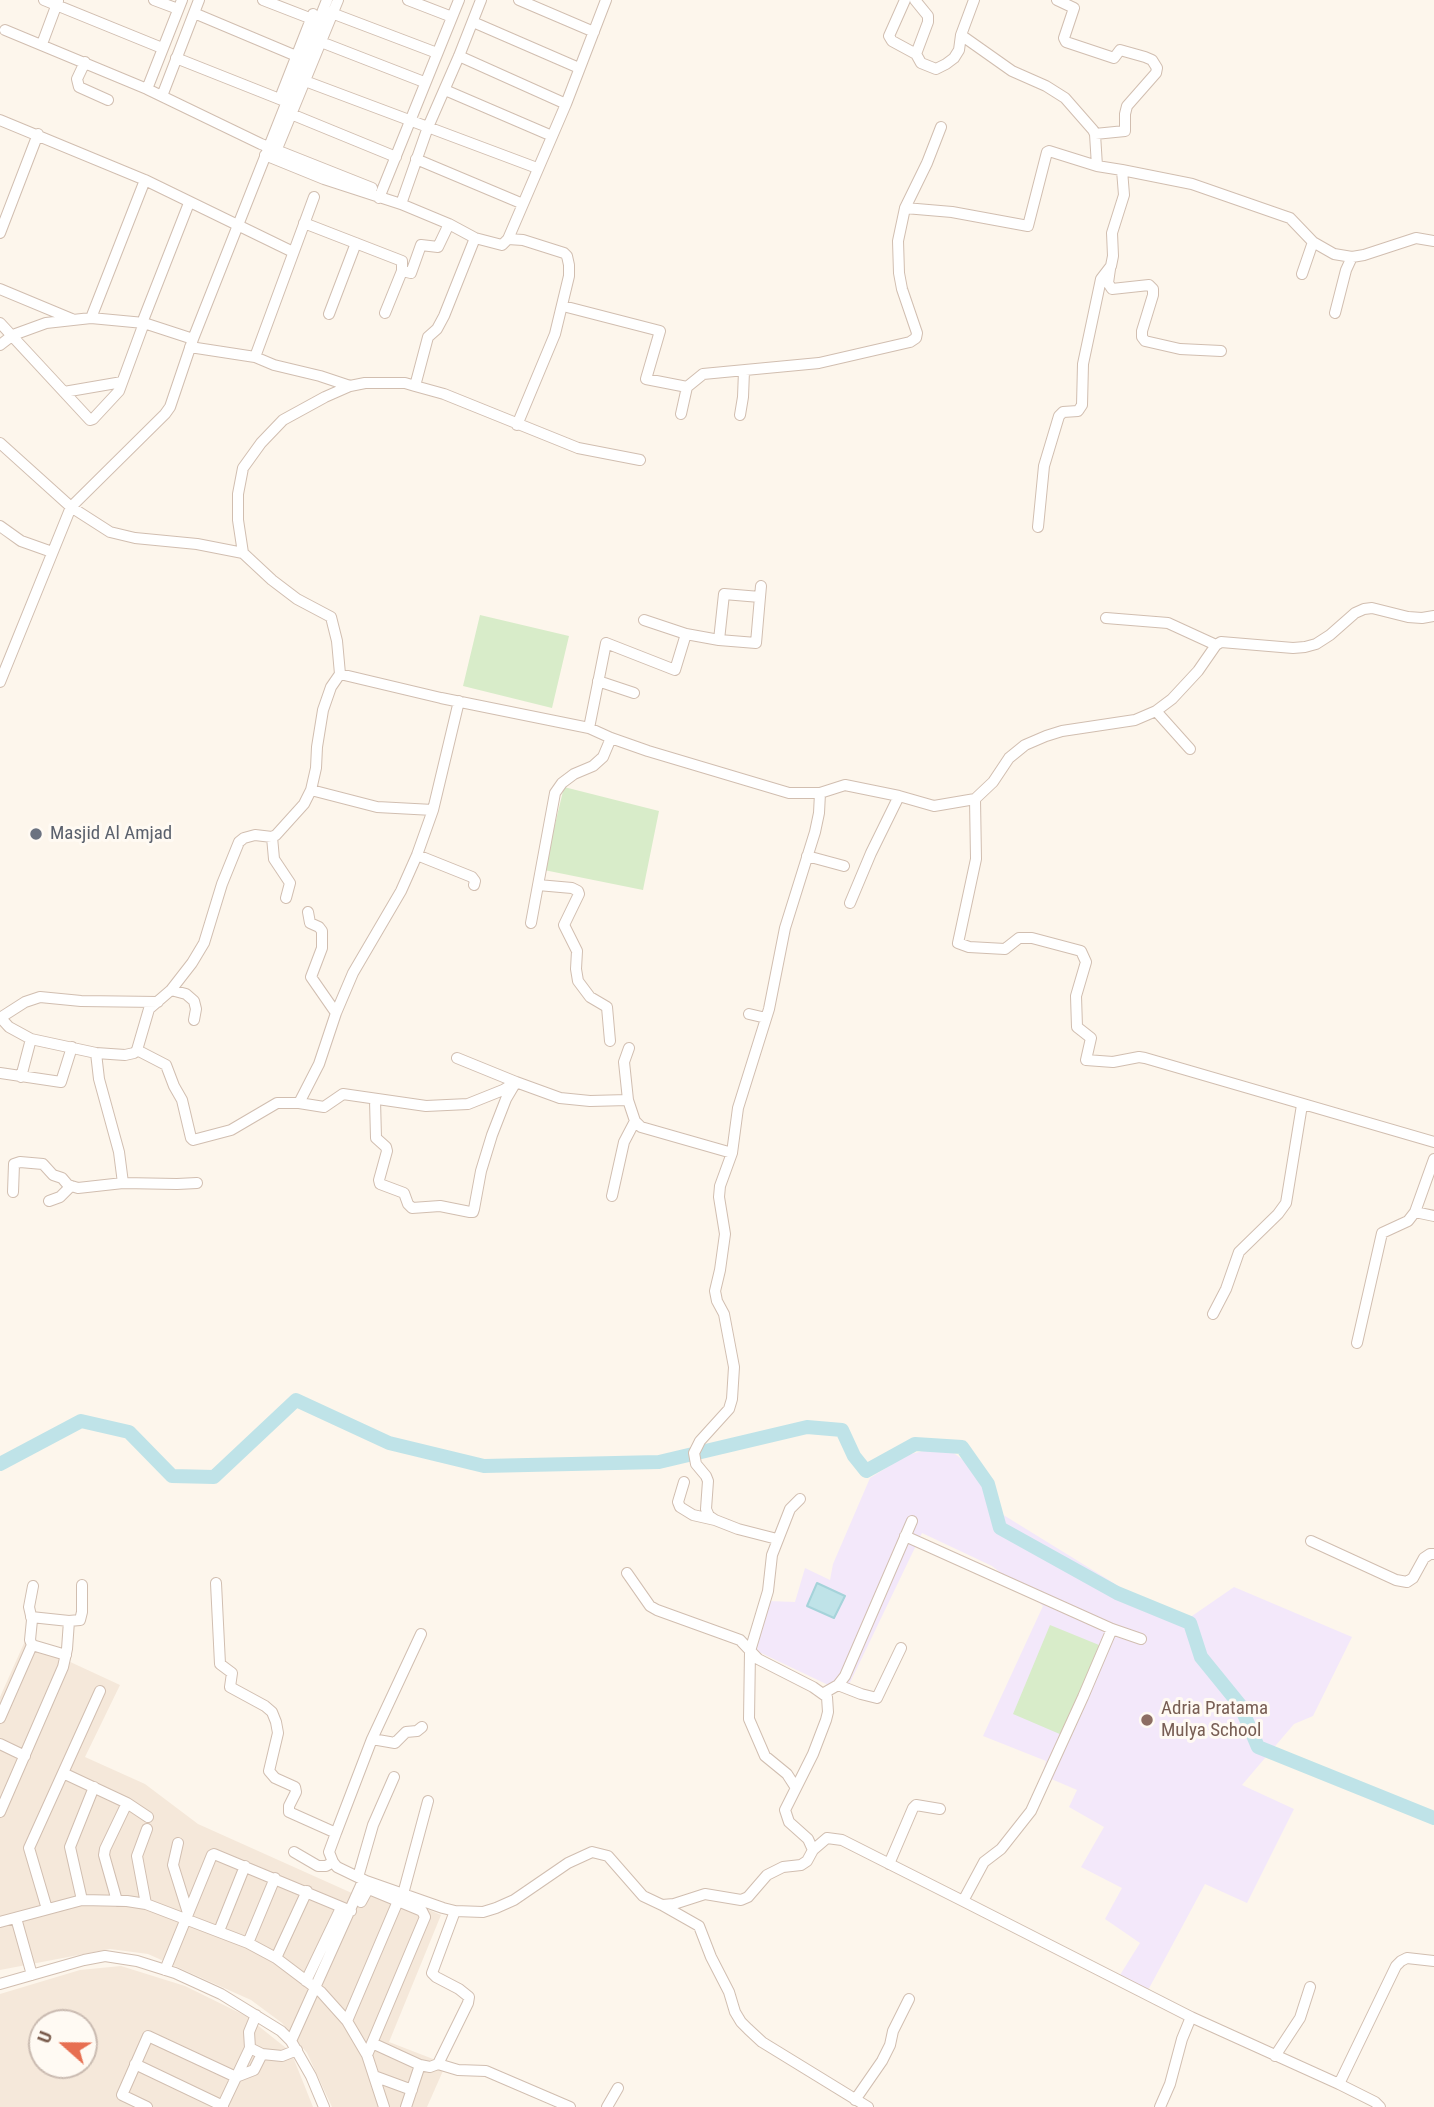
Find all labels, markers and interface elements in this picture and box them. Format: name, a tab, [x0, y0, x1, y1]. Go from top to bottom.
place label: Masjid Al Amjad	[50, 823, 172, 845]
marker: Masjid Al Amjad	[28, 826, 44, 842]
place label: Adria Pratama Mulya School	[1161, 1698, 1268, 1742]
marker: Adria Pratama Mulya School	[1139, 1712, 1155, 1728]
north arrow	[28, 2009, 98, 2079]
text: U	[32, 2028, 57, 2046]

